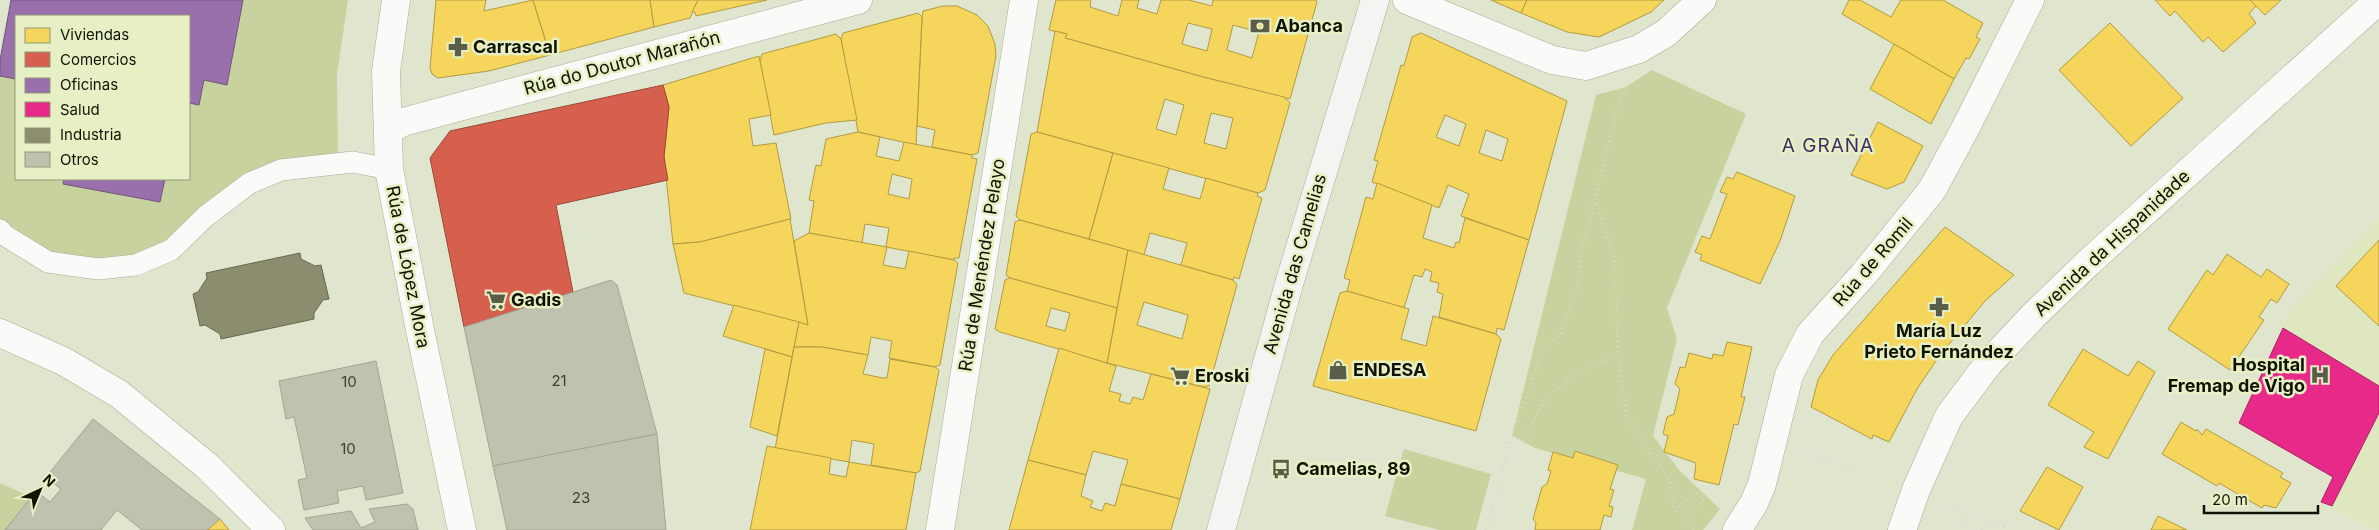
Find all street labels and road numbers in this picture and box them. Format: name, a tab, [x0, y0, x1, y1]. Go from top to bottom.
street label: Rúa do Doutor Marañón	[521, 26, 722, 99]
street label: Rúa de Menéndez Pelayo	[954, 157, 1009, 373]
street label: Avenida da Hispanidade	[2030, 165, 2194, 320]
street label: Avenida das Camelias	[1259, 171, 1330, 356]
street label: Rúa de López Mora	[382, 184, 435, 350]
street label: Rúa de Romil	[1828, 213, 1917, 310]

